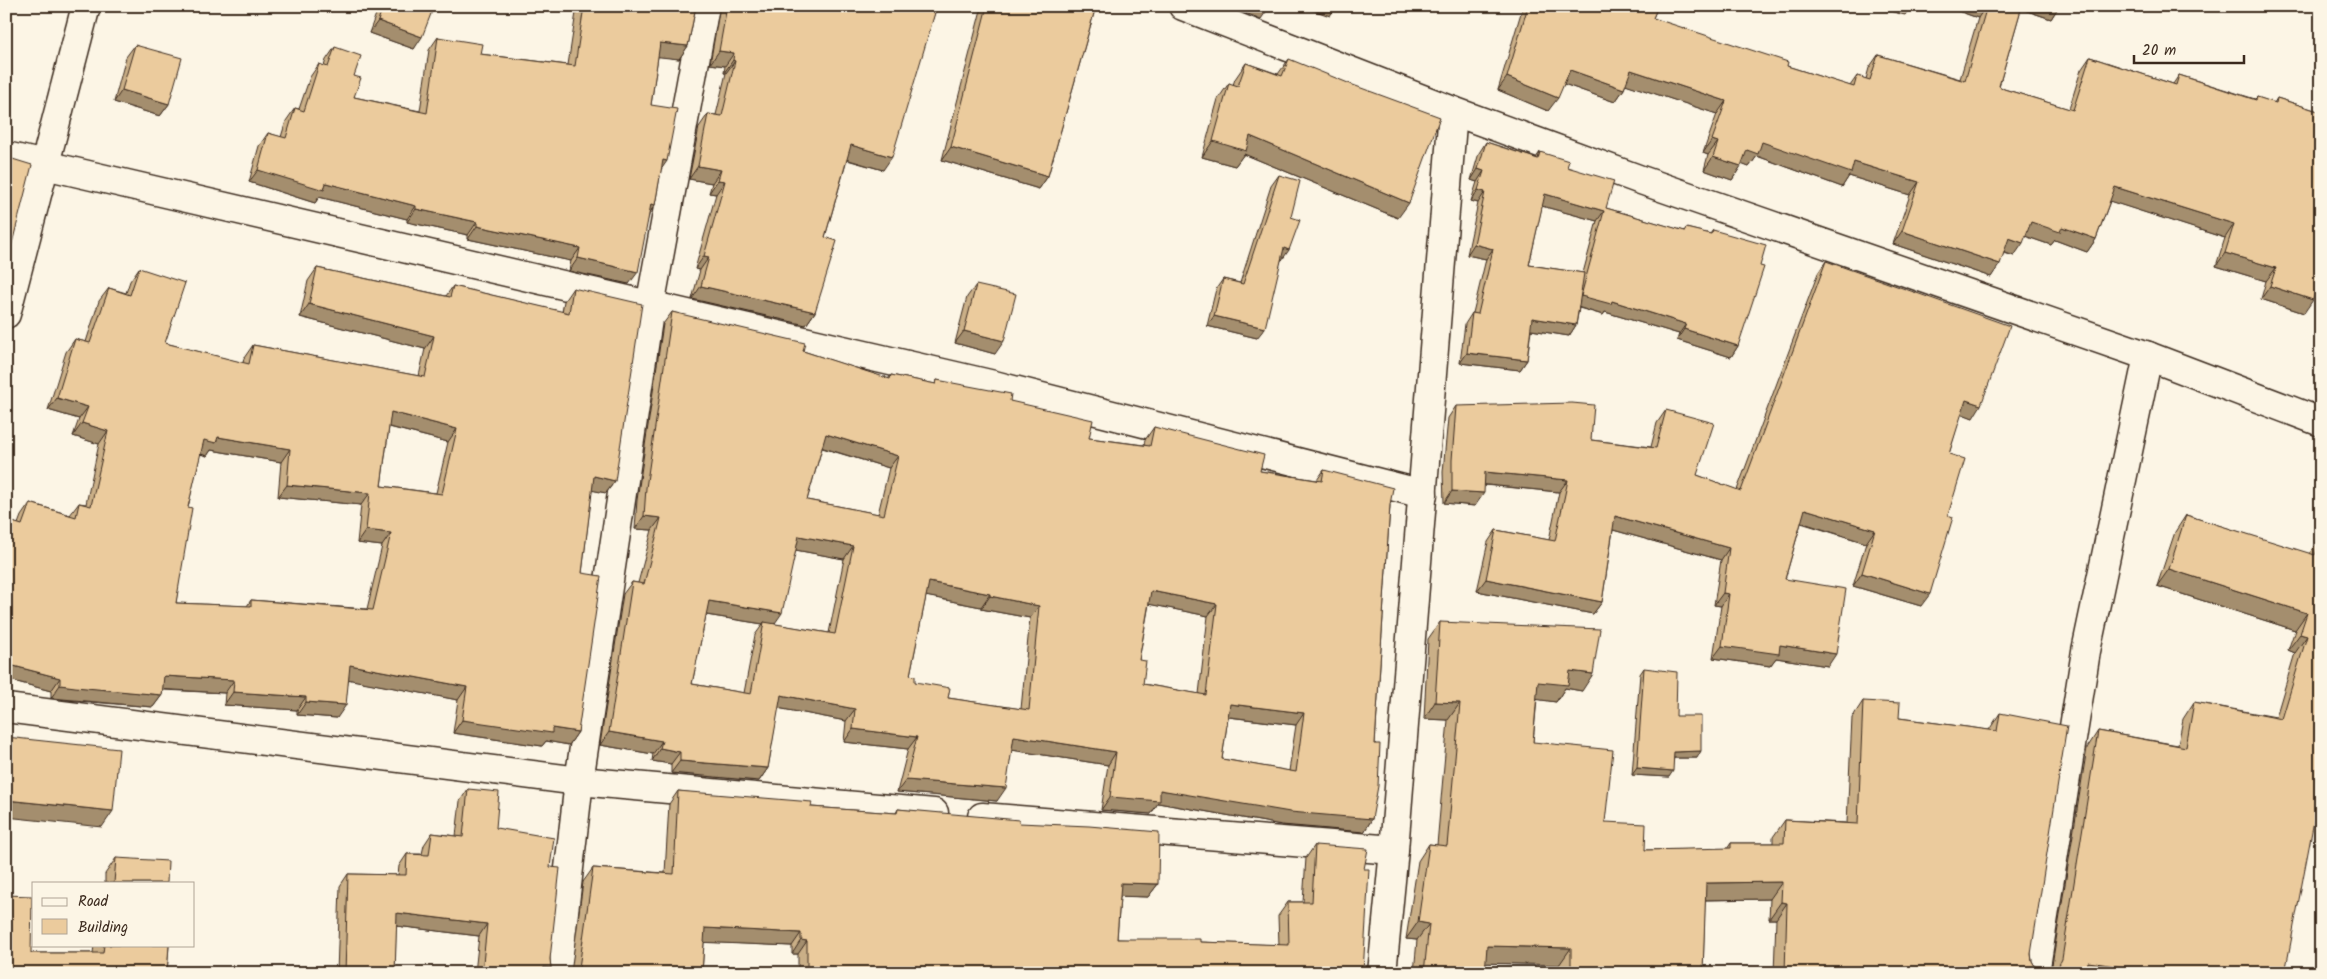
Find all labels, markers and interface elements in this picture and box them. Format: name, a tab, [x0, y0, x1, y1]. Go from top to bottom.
scale bar	[2134, 32, 2244, 64]
text: 20 m	[2142, 39, 2176, 63]
legend	[32, 882, 195, 946]
text: Road	[78, 890, 109, 914]
text: Building	[78, 916, 128, 940]

